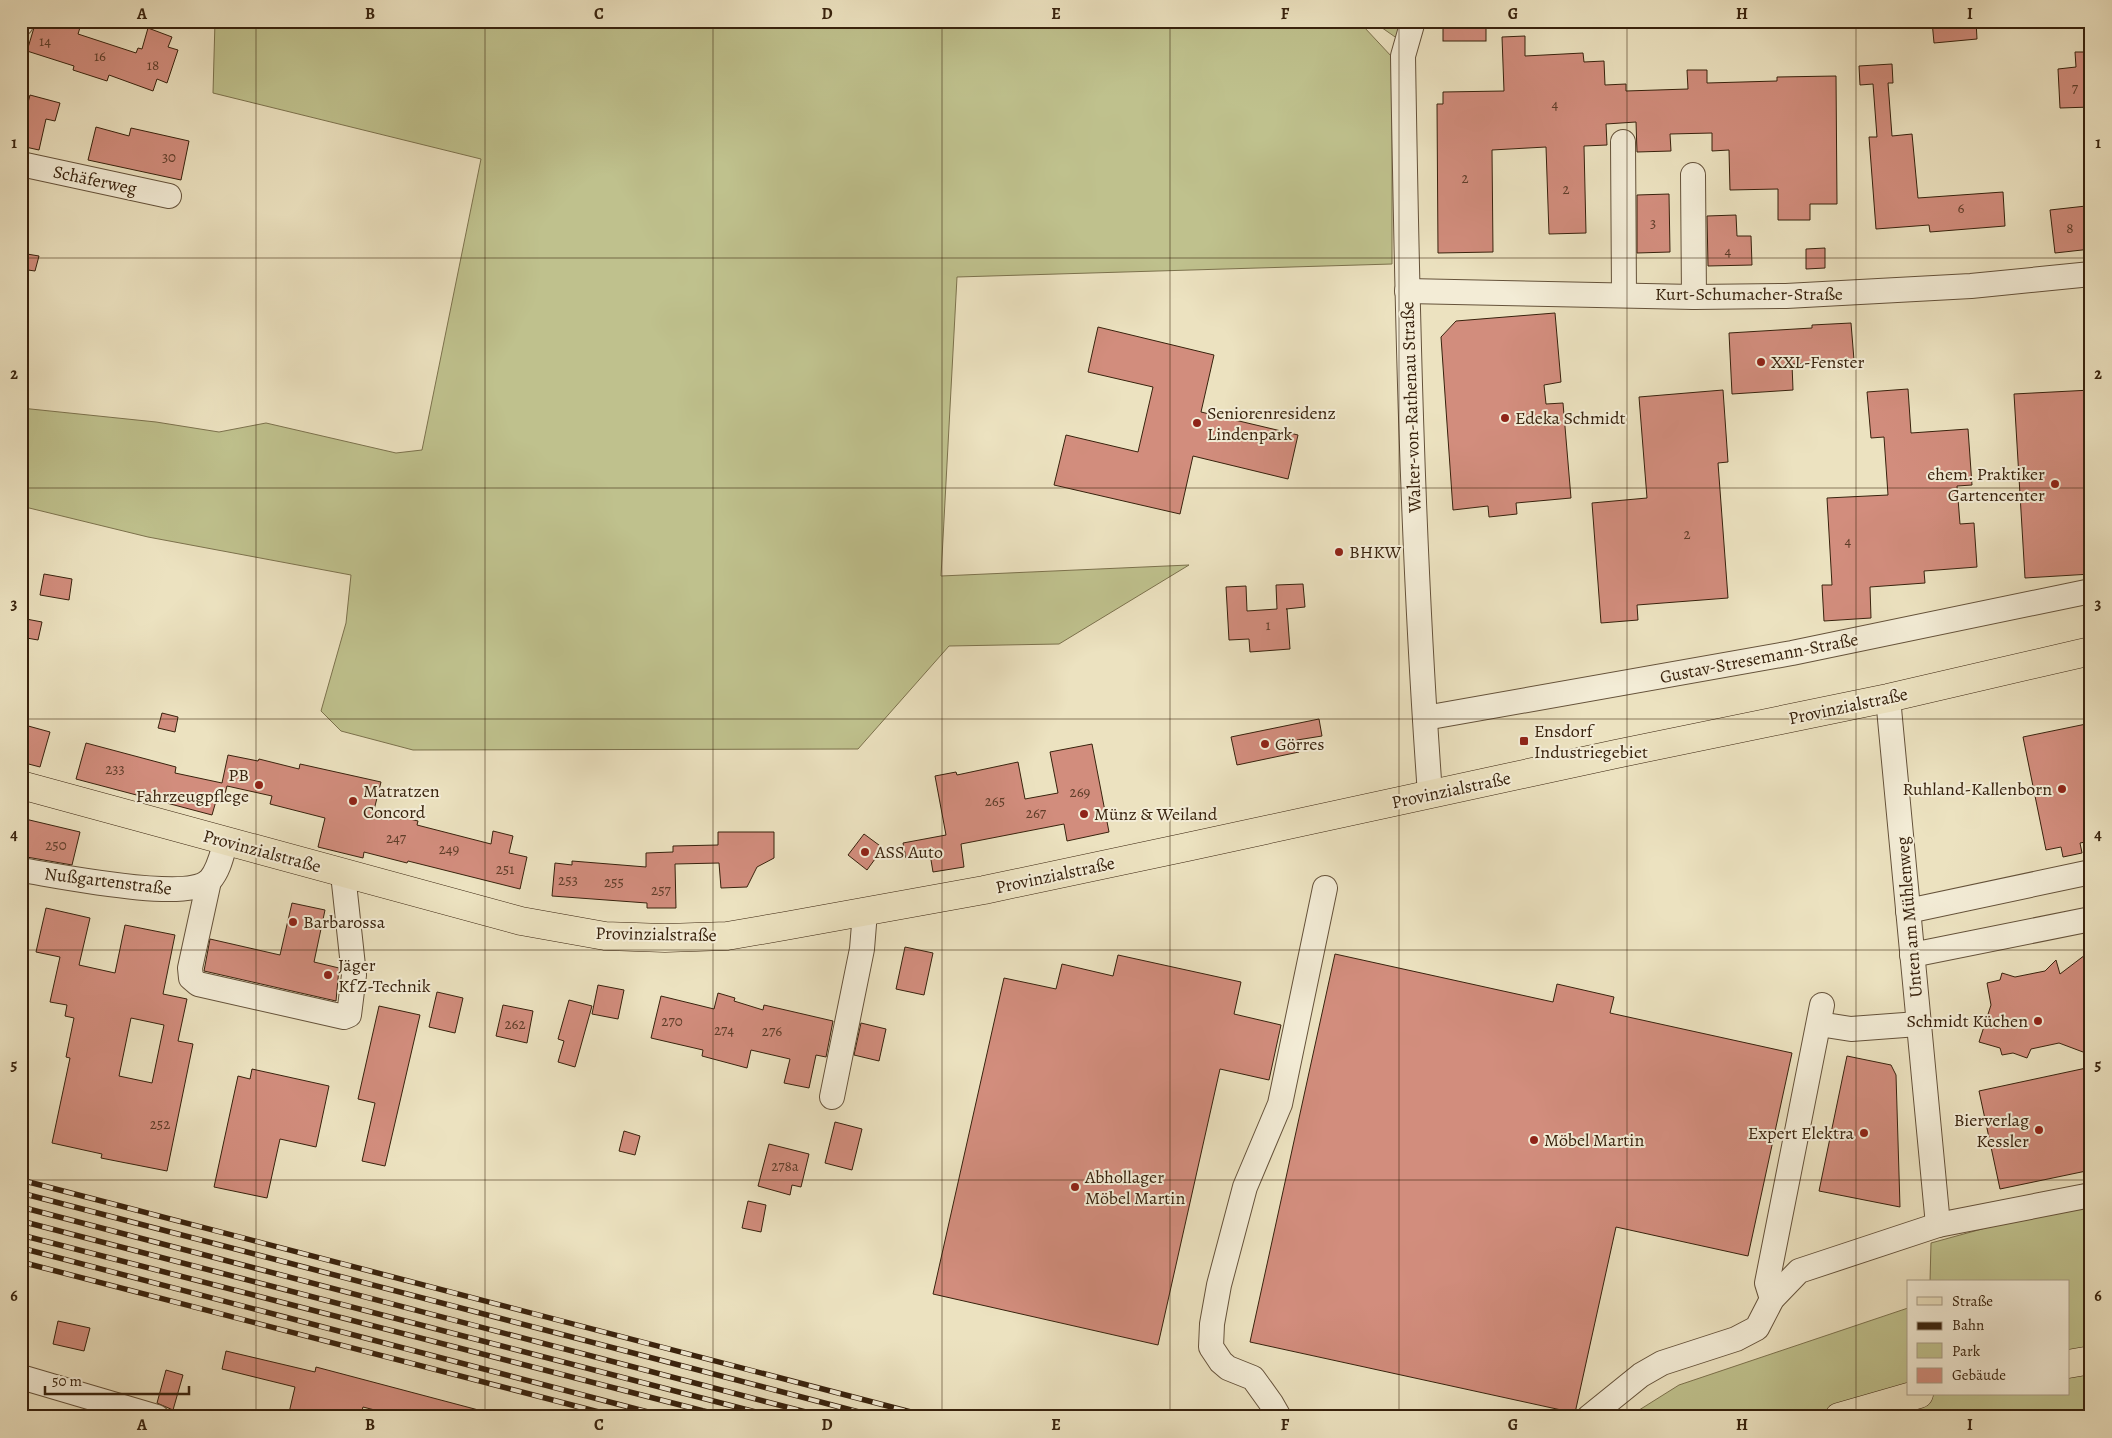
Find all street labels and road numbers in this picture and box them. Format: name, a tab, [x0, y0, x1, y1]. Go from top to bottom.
street label: Schäferweg	[51, 159, 139, 201]
street label: Kurt-Schumacher-Straße	[1655, 282, 1843, 306]
street label: Walter-von-Rathenau Straße	[1395, 301, 1427, 514]
street label: Gustav-Stresemann-Straße	[1658, 627, 1860, 689]
street label: Provinzialstraße	[1786, 682, 1910, 730]
street label: Provinzialstraße	[1389, 766, 1513, 814]
street label: Provinzialstraße	[200, 824, 324, 878]
street label: Unten am Mühlenweg	[1890, 835, 1928, 999]
street label: Provinzialstraße	[993, 851, 1117, 899]
street label: Nußgartenstraße	[43, 861, 173, 901]
street label: Provinzialstraße	[595, 921, 717, 947]

